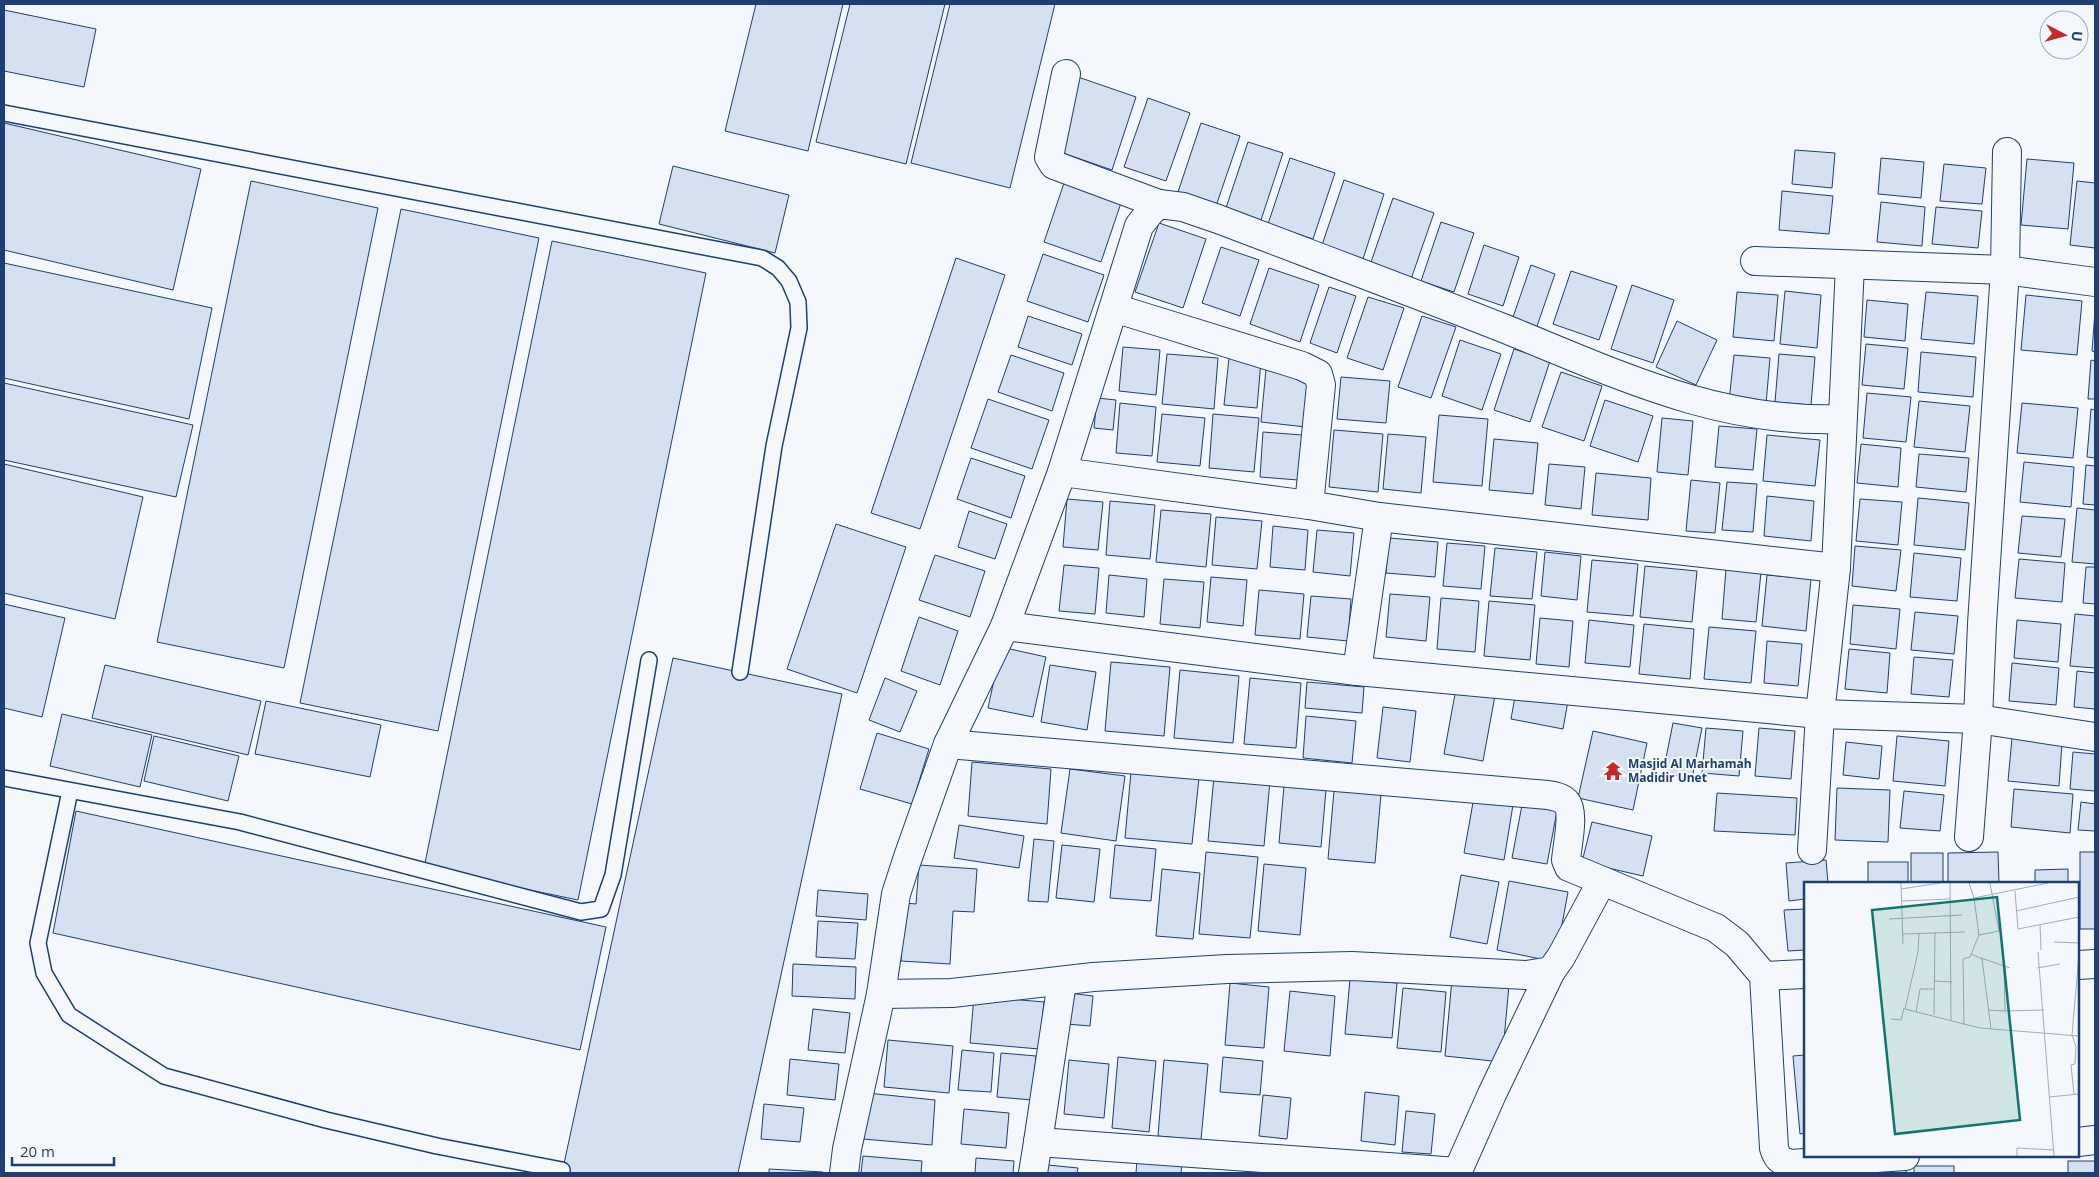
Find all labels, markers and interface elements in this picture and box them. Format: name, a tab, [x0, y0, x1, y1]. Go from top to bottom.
north arrow	[2039, 10, 2089, 60]
text: U	[2067, 30, 2087, 43]
place label: Masjid Al Marhamah Madidir Unet	[1628, 755, 1752, 786]
temple icon: Masjid Al Marhamah Madidir Unet	[1602, 760, 1624, 782]
inset map	[1804, 882, 2079, 1157]
scale bar	[12, 1134, 115, 1166]
text: 20 m	[20, 1141, 55, 1161]

